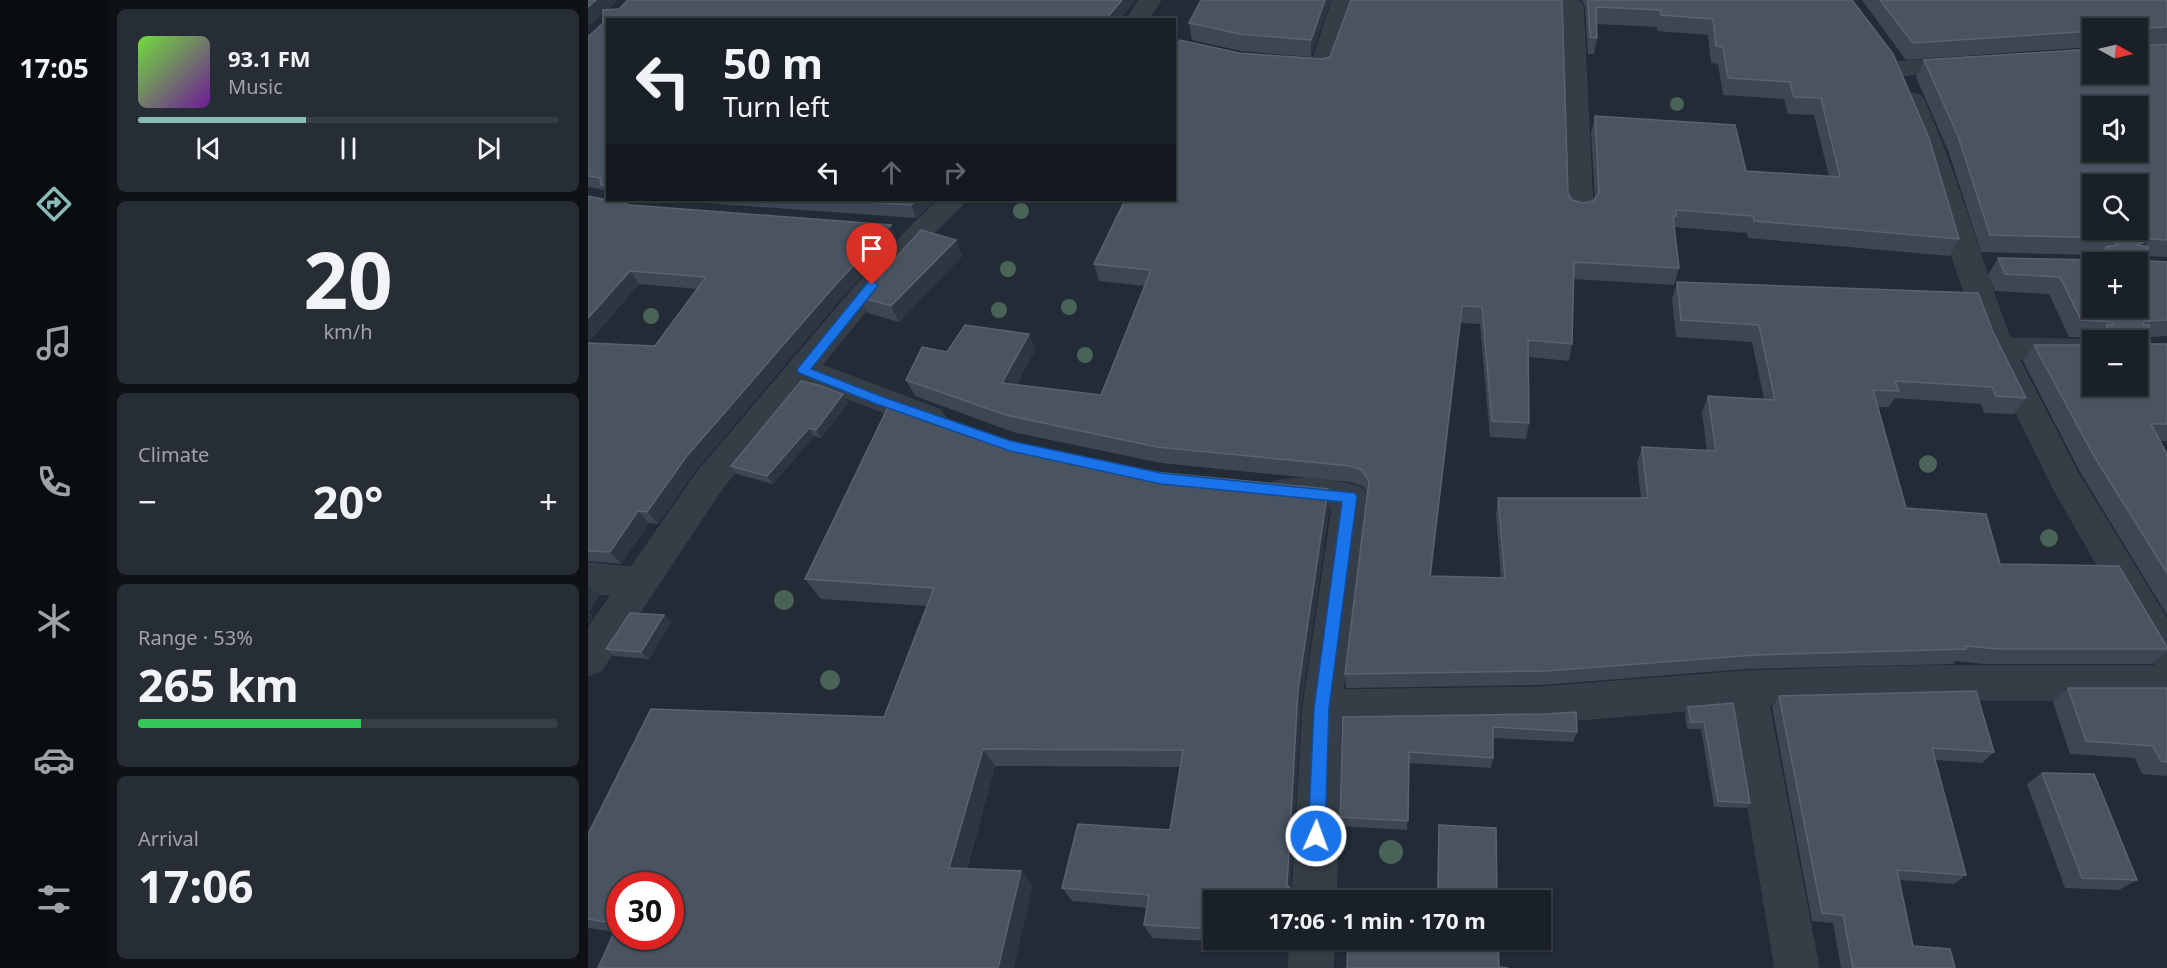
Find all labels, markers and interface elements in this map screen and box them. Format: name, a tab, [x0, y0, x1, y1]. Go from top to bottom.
north arrow	[2082, 18, 2148, 84]
map controls	[2082, 18, 2148, 396]
text: 50 m	[723, 34, 823, 91]
icon: left	[624, 42, 702, 120]
text: 93.1 FM	[228, 43, 310, 73]
text: 17:05	[19, 49, 89, 86]
text: Music	[228, 73, 283, 100]
text: Turn left	[723, 88, 829, 125]
button: sound	[2082, 96, 2148, 162]
icon: previous	[192, 132, 225, 165]
icon: pause	[332, 132, 365, 165]
icon: next	[472, 132, 505, 165]
icon: left	[812, 156, 845, 189]
icon: ahead	[875, 156, 908, 189]
icon: right	[938, 156, 971, 189]
button: search	[2082, 174, 2148, 240]
icon: directions	[33, 183, 75, 225]
pin	[846, 223, 897, 285]
text: 20	[303, 226, 393, 332]
icon: arrive	[855, 232, 888, 265]
button: +	[2082, 252, 2148, 318]
text: km/h	[323, 318, 373, 345]
icon: music	[33, 322, 75, 364]
button: −	[2082, 330, 2148, 396]
text: Climate	[138, 441, 209, 468]
icon: phone	[33, 461, 75, 503]
text: 20°	[313, 471, 383, 532]
text: −	[138, 479, 157, 524]
text: +	[539, 479, 558, 524]
icon: climate	[33, 600, 75, 642]
text: Range · 53%	[138, 624, 253, 651]
text: 265 km	[138, 654, 299, 715]
icon: car	[33, 739, 75, 781]
position arrow	[1284, 804, 1348, 868]
text: Arrival	[138, 825, 199, 852]
text: 17:06	[138, 855, 254, 916]
speed limit sign: 30	[606, 872, 684, 950]
icon: filters	[33, 878, 75, 920]
text: 17:06 · 1 min · 170 m	[1268, 905, 1486, 935]

